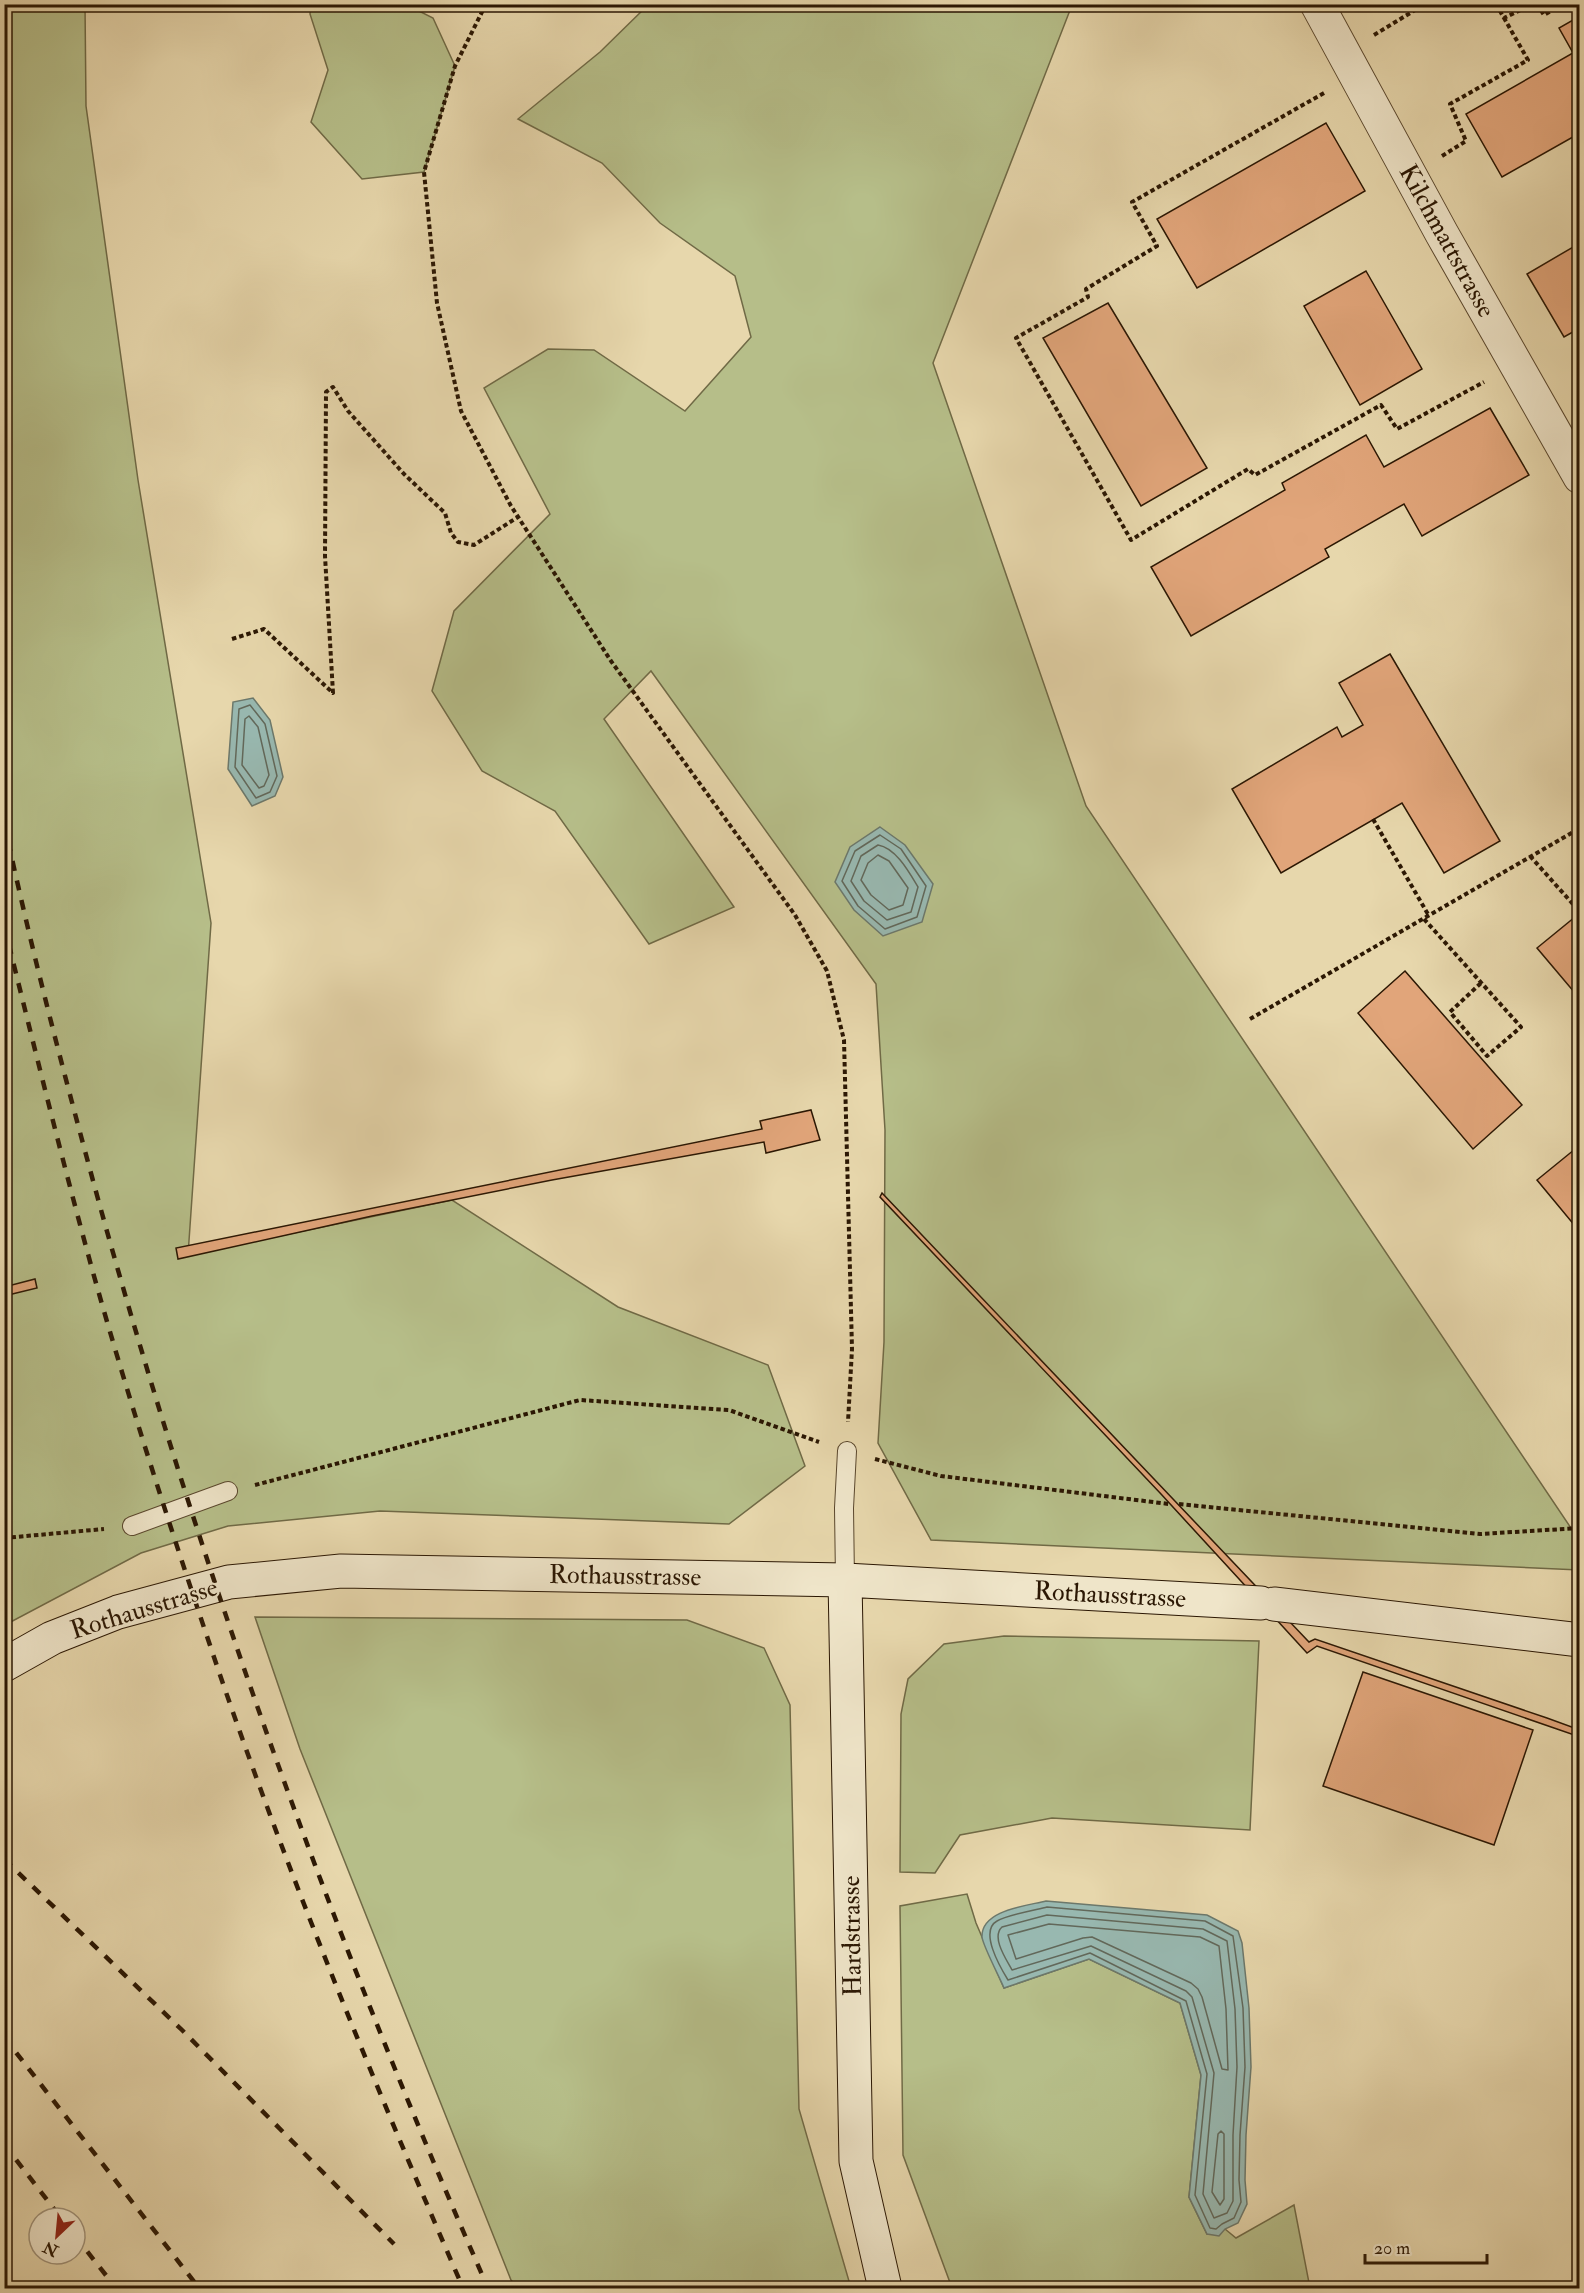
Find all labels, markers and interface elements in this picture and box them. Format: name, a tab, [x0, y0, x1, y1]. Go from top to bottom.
street label: Kilchmattstrasse	[1392, 159, 1502, 323]
street label: Rothausstrasse	[549, 1559, 702, 1593]
street label: Rothausstrasse	[66, 1571, 222, 1647]
street label: Rothausstrasse	[1033, 1575, 1187, 1615]
street label: Hardstrasse	[835, 1875, 869, 1997]
north arrow	[27, 2206, 87, 2266]
scale bar	[1365, 2227, 1486, 2265]
text: N	[39, 2236, 63, 2261]
text: 20 m	[1374, 2237, 1410, 2260]

